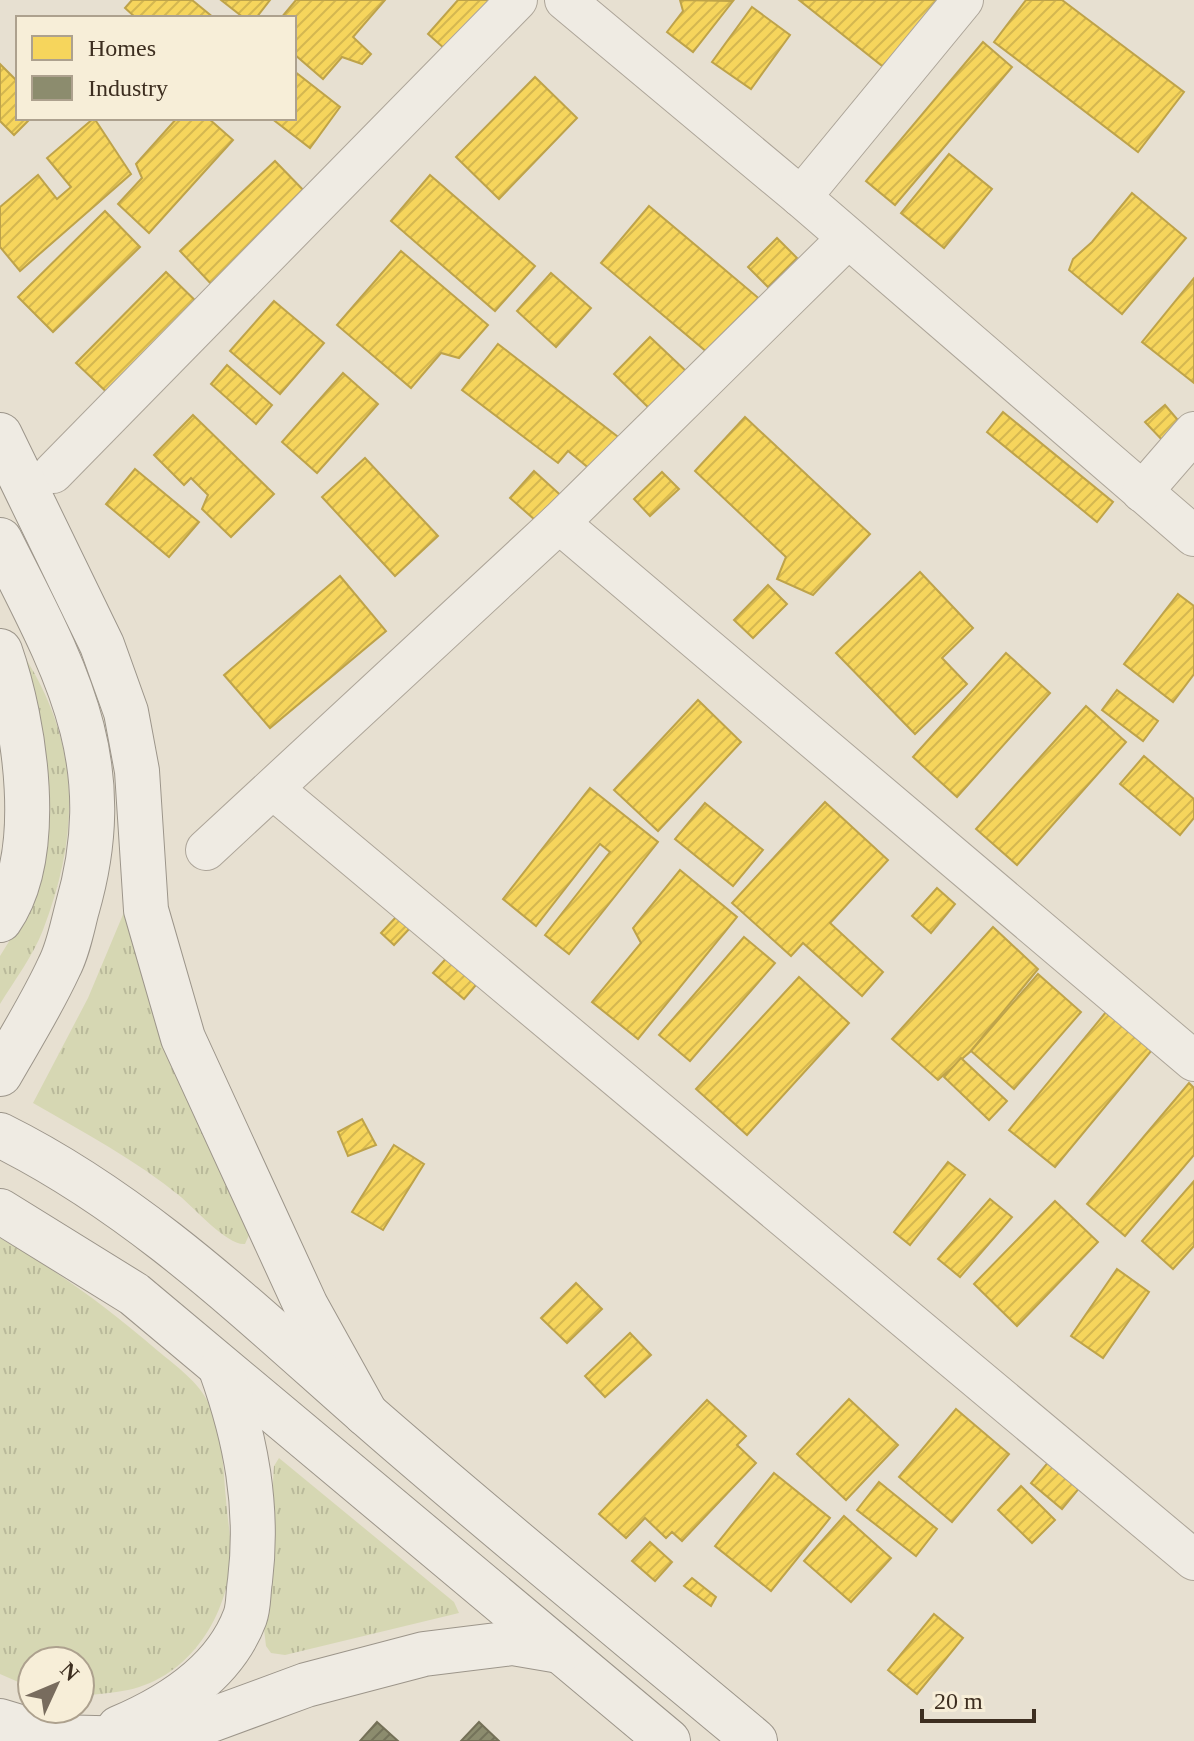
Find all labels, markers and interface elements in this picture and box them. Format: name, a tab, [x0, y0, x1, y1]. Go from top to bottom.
legend	[16, 16, 296, 120]
text: Homes	[88, 35, 156, 61]
text: Industry	[88, 75, 168, 101]
north arrow	[16, 1645, 96, 1725]
text: N	[56, 1657, 85, 1686]
scale bar	[922, 1673, 1034, 1723]
text: 20 m	[934, 1688, 983, 1714]

